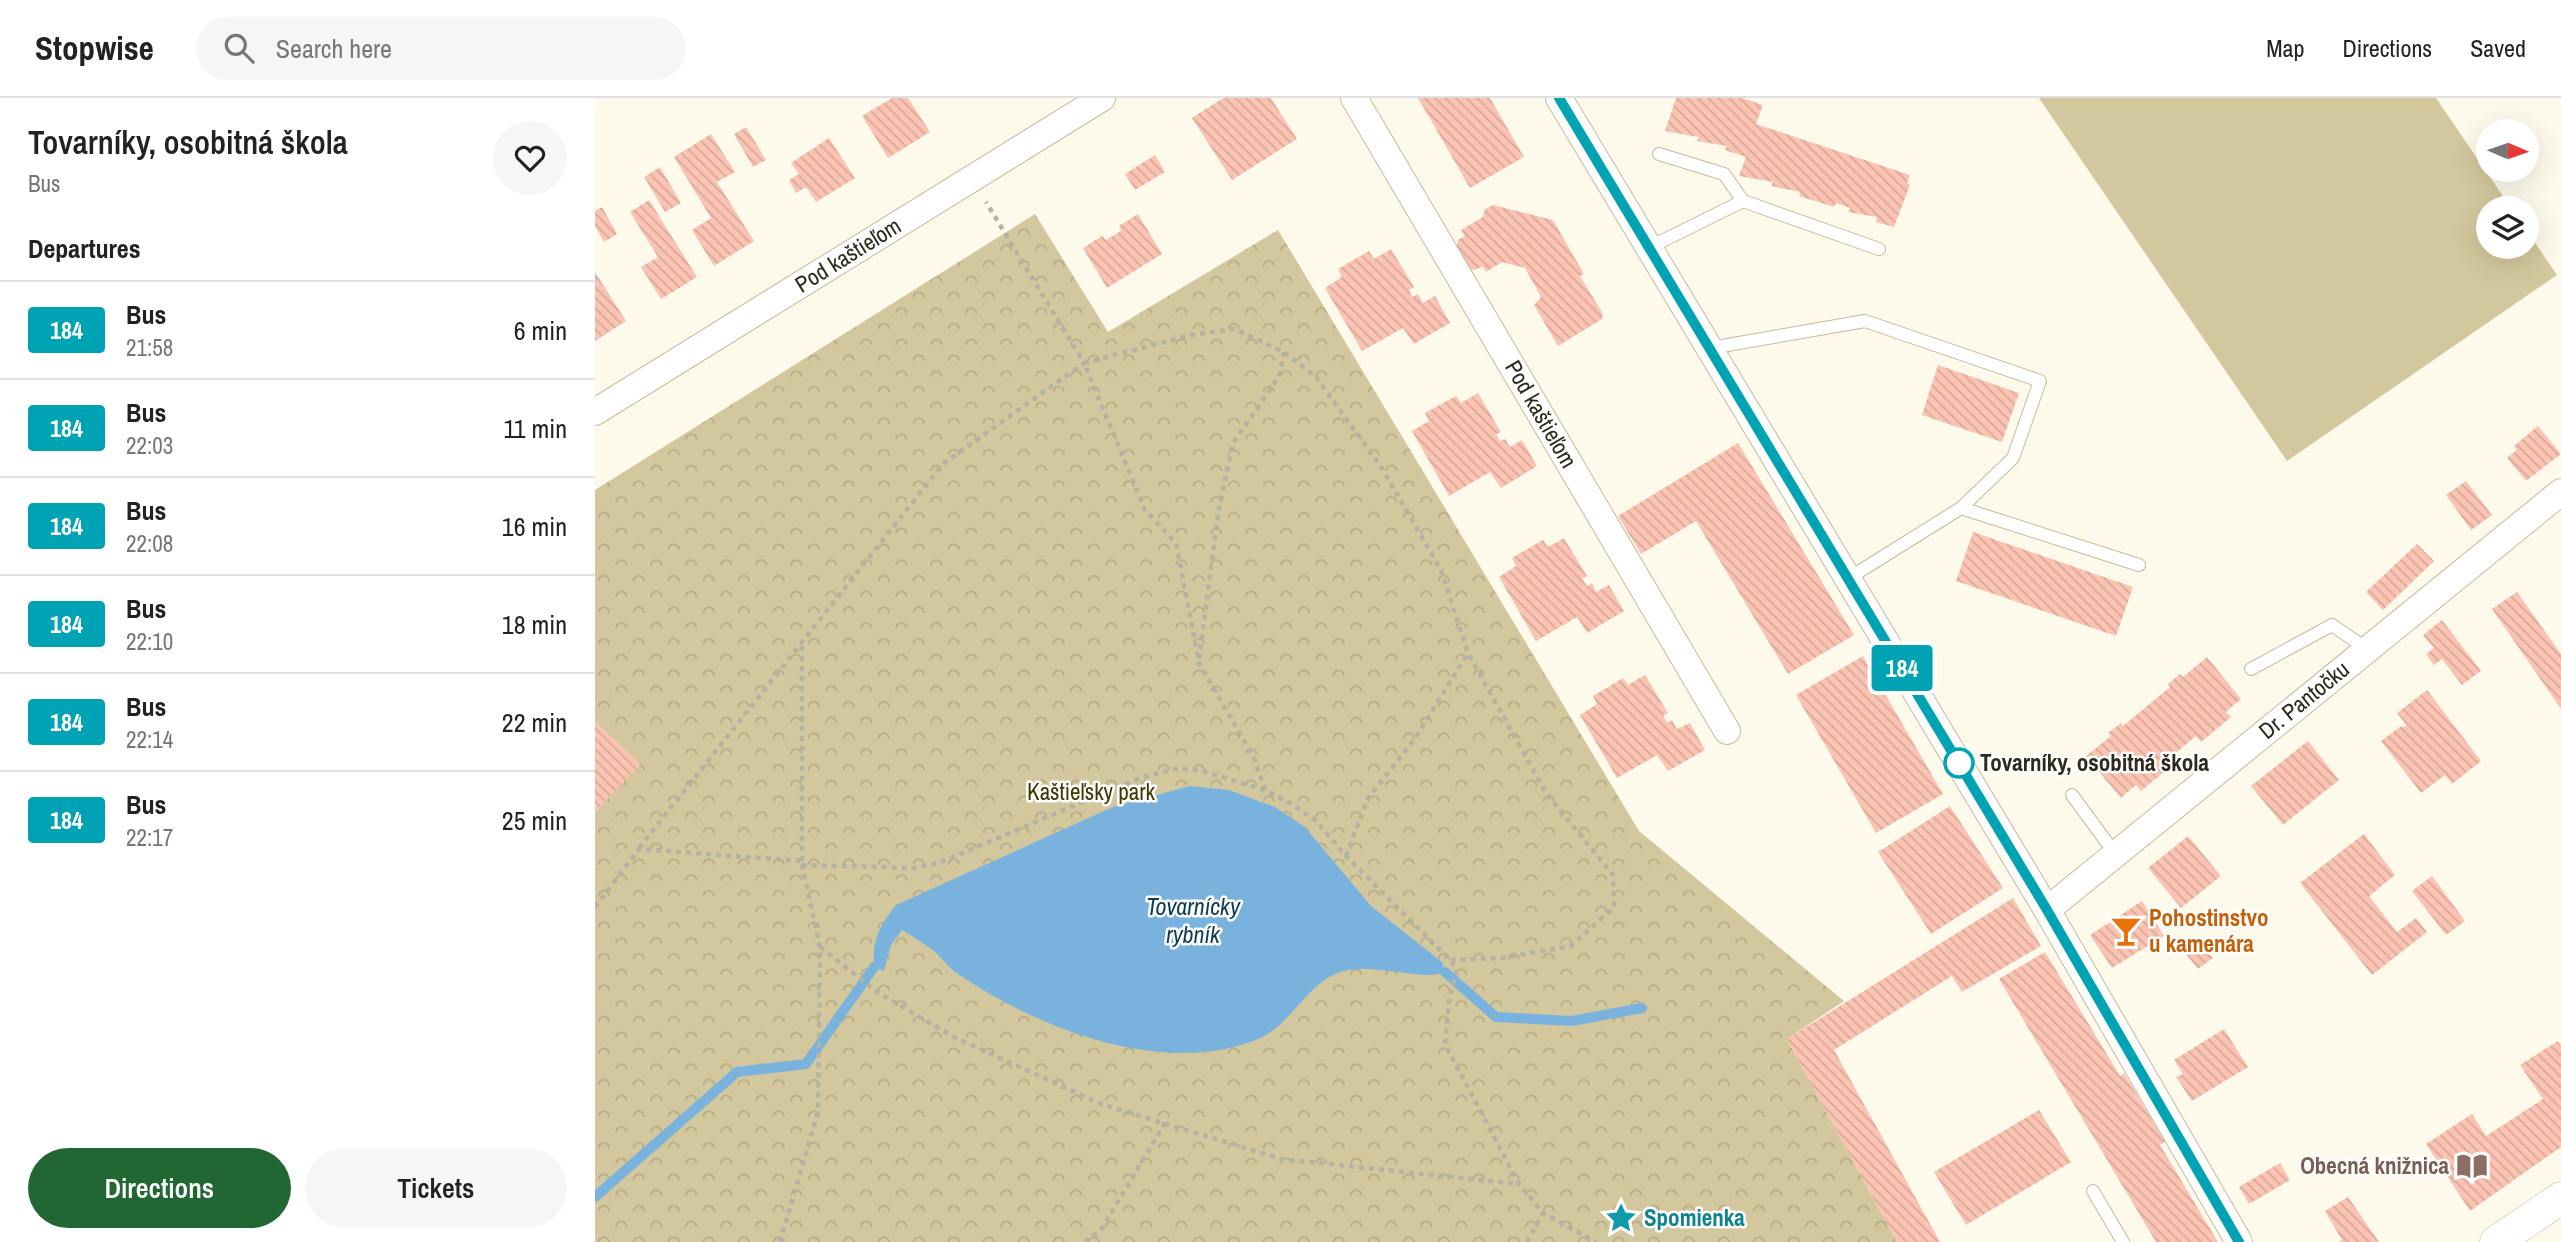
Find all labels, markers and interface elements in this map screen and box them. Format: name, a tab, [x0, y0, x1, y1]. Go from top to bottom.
search box	[196, 17, 686, 80]
text: Stopwise	[35, 26, 154, 70]
icon: search	[220, 29, 258, 67]
text: Search here	[276, 31, 392, 66]
text: Map	[2266, 32, 2304, 64]
text: Directions	[2342, 32, 2432, 64]
text: Saved	[2470, 32, 2526, 64]
north arrow	[2476, 119, 2539, 182]
map controls	[2476, 119, 2539, 259]
text: Tovarníky, osobitná škola	[28, 120, 348, 164]
button: heart	[493, 121, 567, 195]
text: Bus	[28, 168, 61, 199]
button: layers	[2476, 196, 2539, 259]
street label: Pod kaštieľom	[789, 210, 907, 299]
text: Departures	[28, 231, 141, 266]
text: Bus	[126, 297, 166, 332]
text: 6 min	[514, 313, 567, 348]
text: 184	[50, 314, 83, 346]
text: 21:58	[126, 332, 173, 363]
street label: Pod kaštieľom	[1498, 354, 1585, 473]
text: Bus	[126, 395, 166, 430]
text: 11 min	[503, 411, 567, 446]
text: 184	[50, 412, 83, 444]
text: 22:03	[126, 430, 173, 461]
text: Bus	[126, 493, 166, 528]
text: 16 min	[502, 509, 567, 544]
text: 184	[50, 510, 83, 542]
text: 22:08	[126, 528, 173, 559]
text: Bus	[126, 591, 166, 626]
text: 18 min	[502, 607, 567, 642]
text: 184	[50, 608, 83, 640]
text: 22:10	[126, 626, 173, 657]
line badge: 184	[1862, 645, 1942, 691]
text: 184	[1886, 652, 1918, 684]
street label: Dr. Pantočku	[2252, 654, 2355, 746]
text: Bus	[126, 689, 166, 724]
text: 22 min	[502, 705, 567, 740]
text: 184	[50, 706, 83, 738]
text: 22:14	[126, 724, 173, 755]
place label: Tovarníky, osobitná škola	[1980, 747, 2209, 778]
marker: Tovarníky, osobitná škola	[1944, 748, 1974, 778]
park label: Kaštieľsky park	[1027, 776, 1156, 807]
text: Bus	[126, 787, 166, 822]
text: 25 min	[502, 803, 567, 838]
text: 184	[50, 804, 83, 836]
text: 22:17	[126, 822, 173, 853]
water label: Tovarnícky rybník	[1146, 890, 1241, 950]
place label: Pohostinstvo u kamenára	[2149, 902, 2268, 959]
bar icon: Pohostinstvo u kamenára	[2109, 914, 2143, 948]
button: Directions	[28, 1148, 291, 1228]
button: Tickets	[305, 1148, 567, 1228]
library icon: Obecná knižnica	[2455, 1149, 2489, 1183]
place label: Obecná knižnica	[2300, 1150, 2450, 1181]
place icon: Spomienka	[1604, 1201, 1638, 1235]
place label: Spomienka	[1644, 1202, 1745, 1233]

